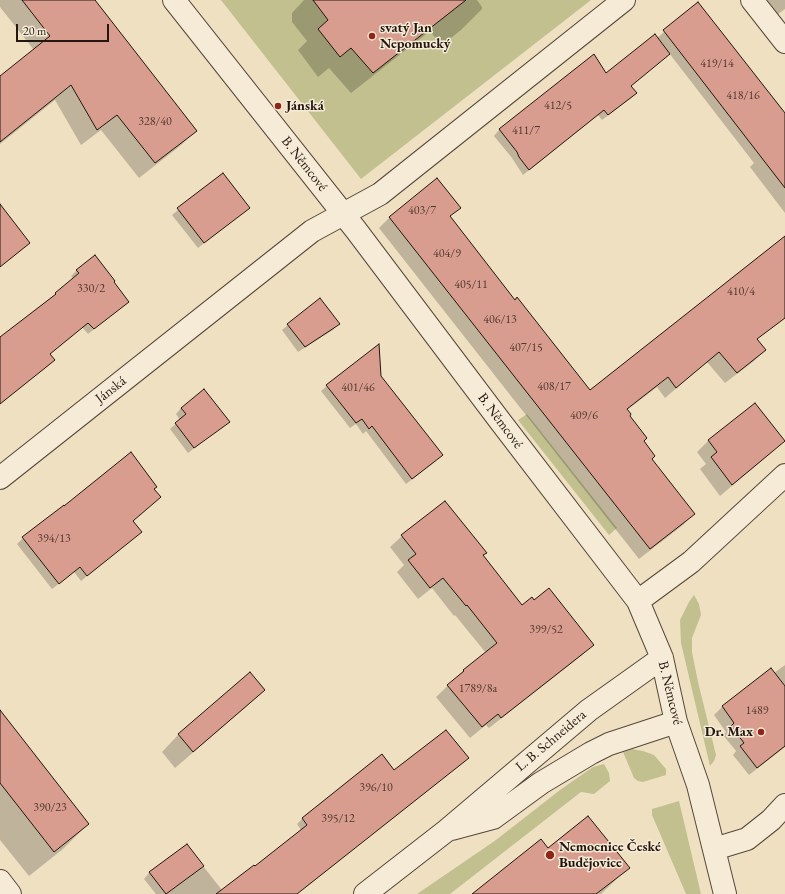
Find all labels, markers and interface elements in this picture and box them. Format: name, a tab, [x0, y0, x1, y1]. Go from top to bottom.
scale bar	[18, 16, 111, 42]
place label: svatý Jan Nepomucký	[380, 20, 451, 52]
text: 20 m	[23, 23, 46, 39]
marker: svatý Jan Nepomucký	[367, 31, 377, 41]
house number: 419/14	[700, 57, 734, 71]
house number: 418/16	[726, 89, 760, 103]
place label: Jánská	[286, 98, 324, 114]
house number: 412/5	[544, 99, 572, 113]
marker: Jánská	[273, 101, 283, 111]
house number: 328/40	[138, 115, 172, 129]
house number: 411/7	[512, 124, 540, 138]
street label: B. Němcové	[277, 133, 331, 195]
house number: 403/7	[408, 204, 436, 218]
house number: 404/9	[433, 247, 461, 261]
house number: 405/11	[454, 278, 488, 292]
house number: 330/2	[77, 282, 105, 296]
house number: 410/4	[727, 285, 755, 299]
house number: 406/13	[483, 313, 517, 327]
house number: 407/15	[509, 341, 543, 355]
street label: Jánská	[92, 373, 130, 407]
house number: 408/17	[537, 380, 571, 394]
house number: 401/46	[341, 381, 375, 395]
street label: B. Němcové	[474, 390, 526, 452]
house number: 409/6	[570, 409, 598, 423]
house number: 394/13	[37, 532, 71, 546]
house number: 399/52	[529, 623, 563, 637]
street label: B. Němcové	[654, 659, 686, 727]
house number: 1789/8a	[459, 682, 497, 696]
house number: 1489	[745, 704, 769, 718]
street label: L. B. Schneidera	[512, 707, 590, 775]
place label: Dr. Max	[705, 724, 753, 740]
marker: Dr. Max	[756, 727, 766, 737]
house number: 396/10	[359, 781, 393, 795]
house number: 390/23	[33, 801, 67, 815]
house number: 395/12	[321, 812, 355, 826]
place label: Nemocnice České Budějovice	[559, 839, 661, 872]
marker: Nemocnice České Budějovice	[544, 849, 556, 861]

